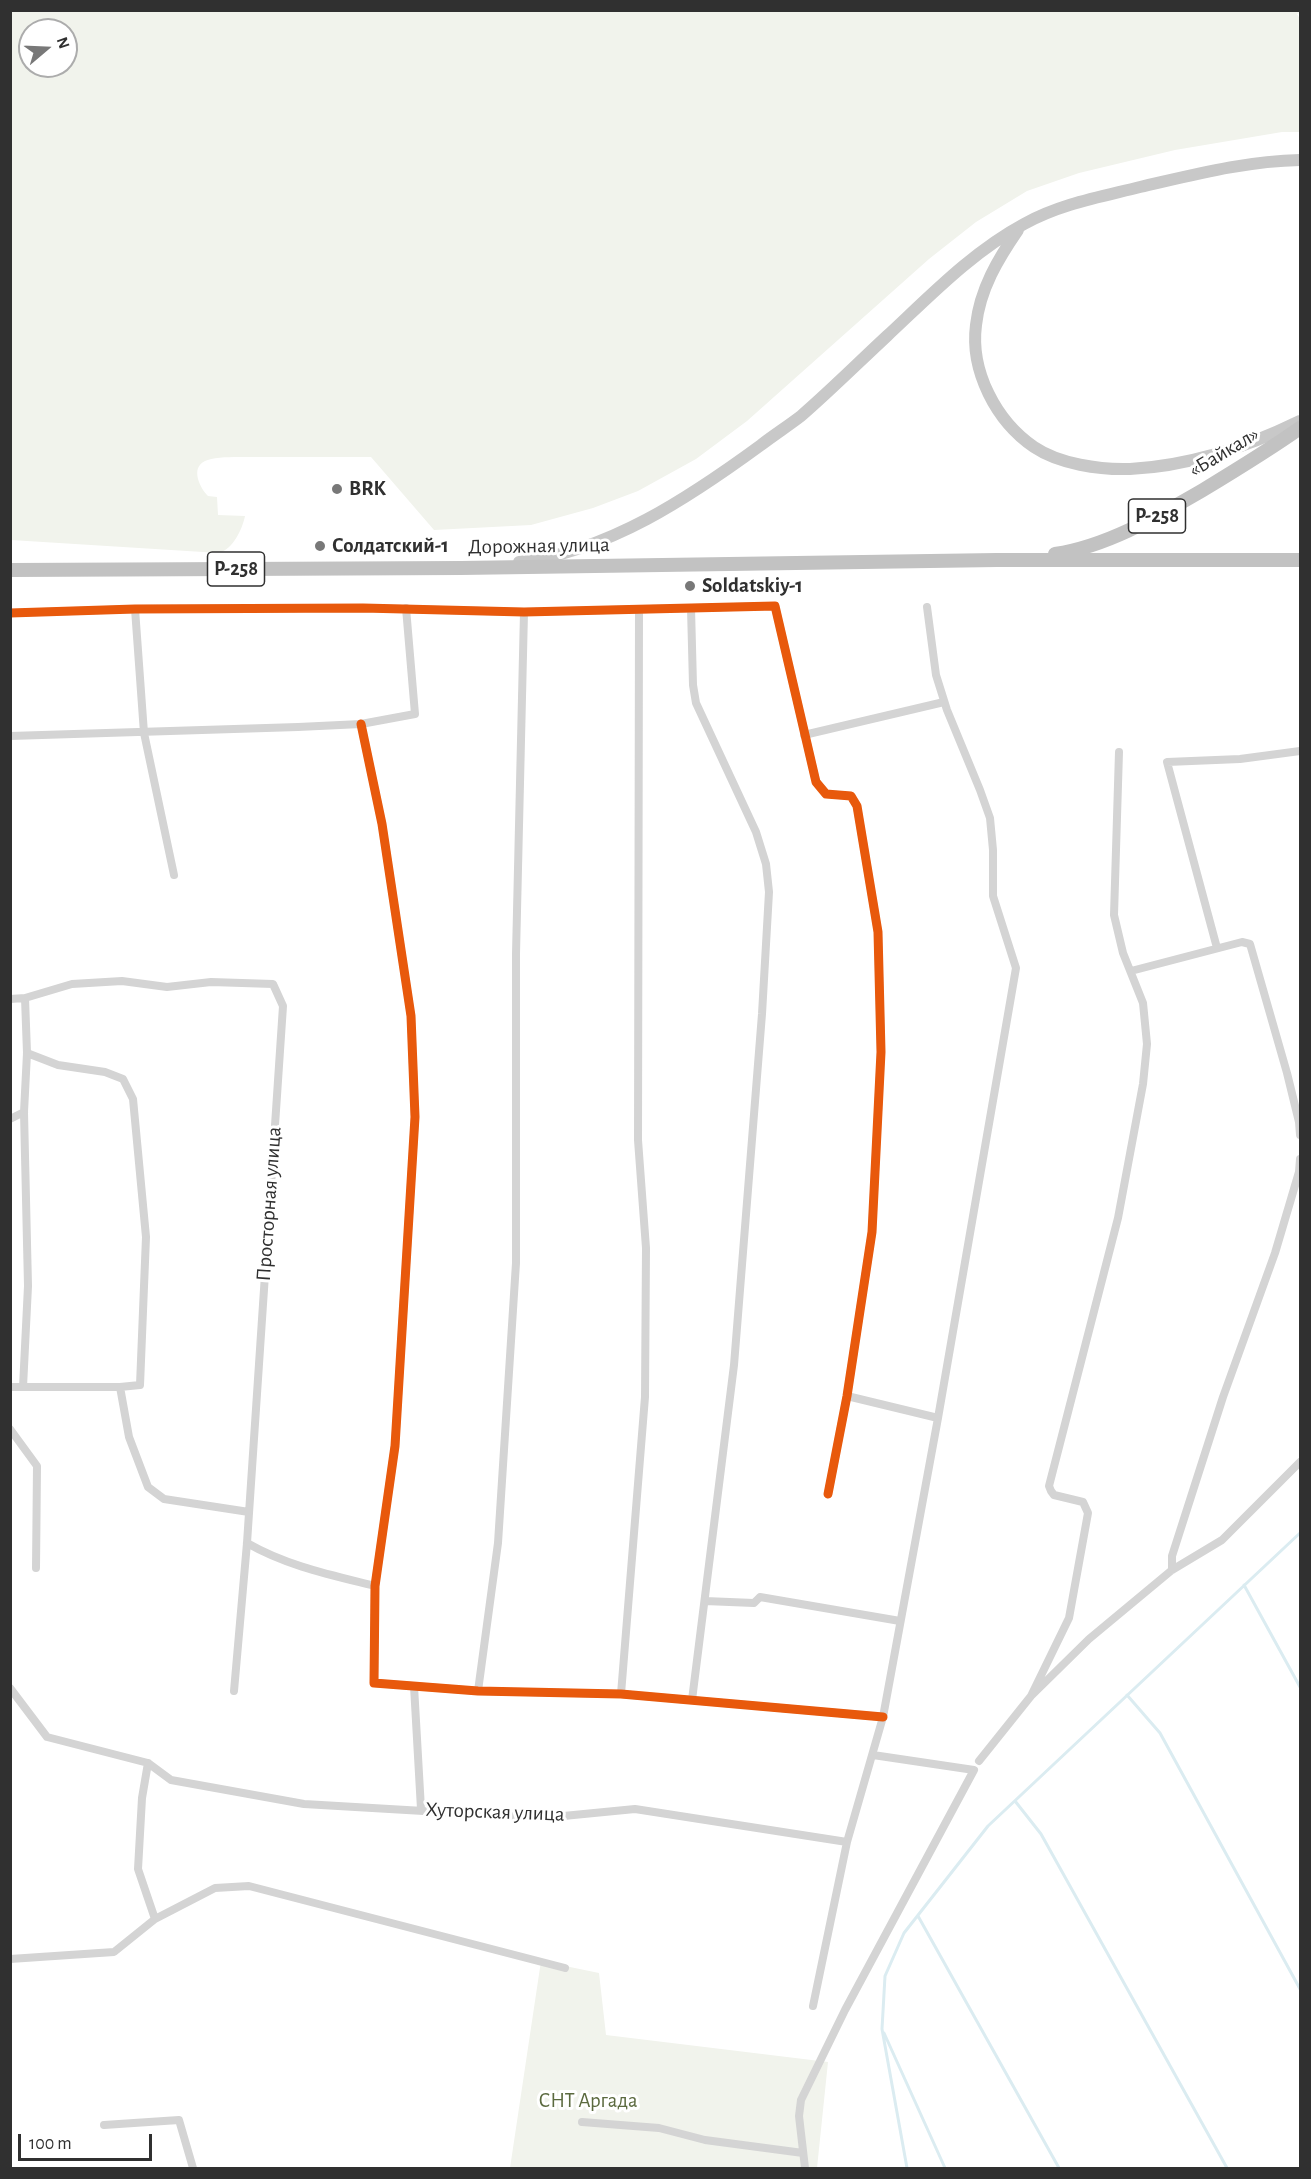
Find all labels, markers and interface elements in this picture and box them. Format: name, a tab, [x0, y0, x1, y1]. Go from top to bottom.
north arrow	[18, 18, 78, 78]
text: N	[54, 35, 73, 51]
street label: «Байкал»	[1184, 421, 1264, 483]
place label: BRK	[349, 476, 386, 502]
marker: BRK	[330, 482, 344, 496]
road number: Р-258	[1128, 499, 1186, 533]
street label: Дорожная улица	[468, 532, 610, 560]
place label: Солдатский-1	[332, 533, 449, 559]
marker: Солдатский-1	[313, 539, 327, 553]
road number: Р-258	[208, 552, 264, 586]
place label: Soldatskiy-1	[702, 573, 803, 599]
marker: Soldatskiy-1	[683, 579, 697, 593]
street label: Просторная улица	[251, 1126, 287, 1282]
street label: Хуторская улица	[425, 1797, 565, 1827]
park label: СНТ Аргада	[538, 2088, 638, 2114]
scale bar	[21, 2122, 154, 2160]
text: 100 m	[29, 2135, 72, 2153]

